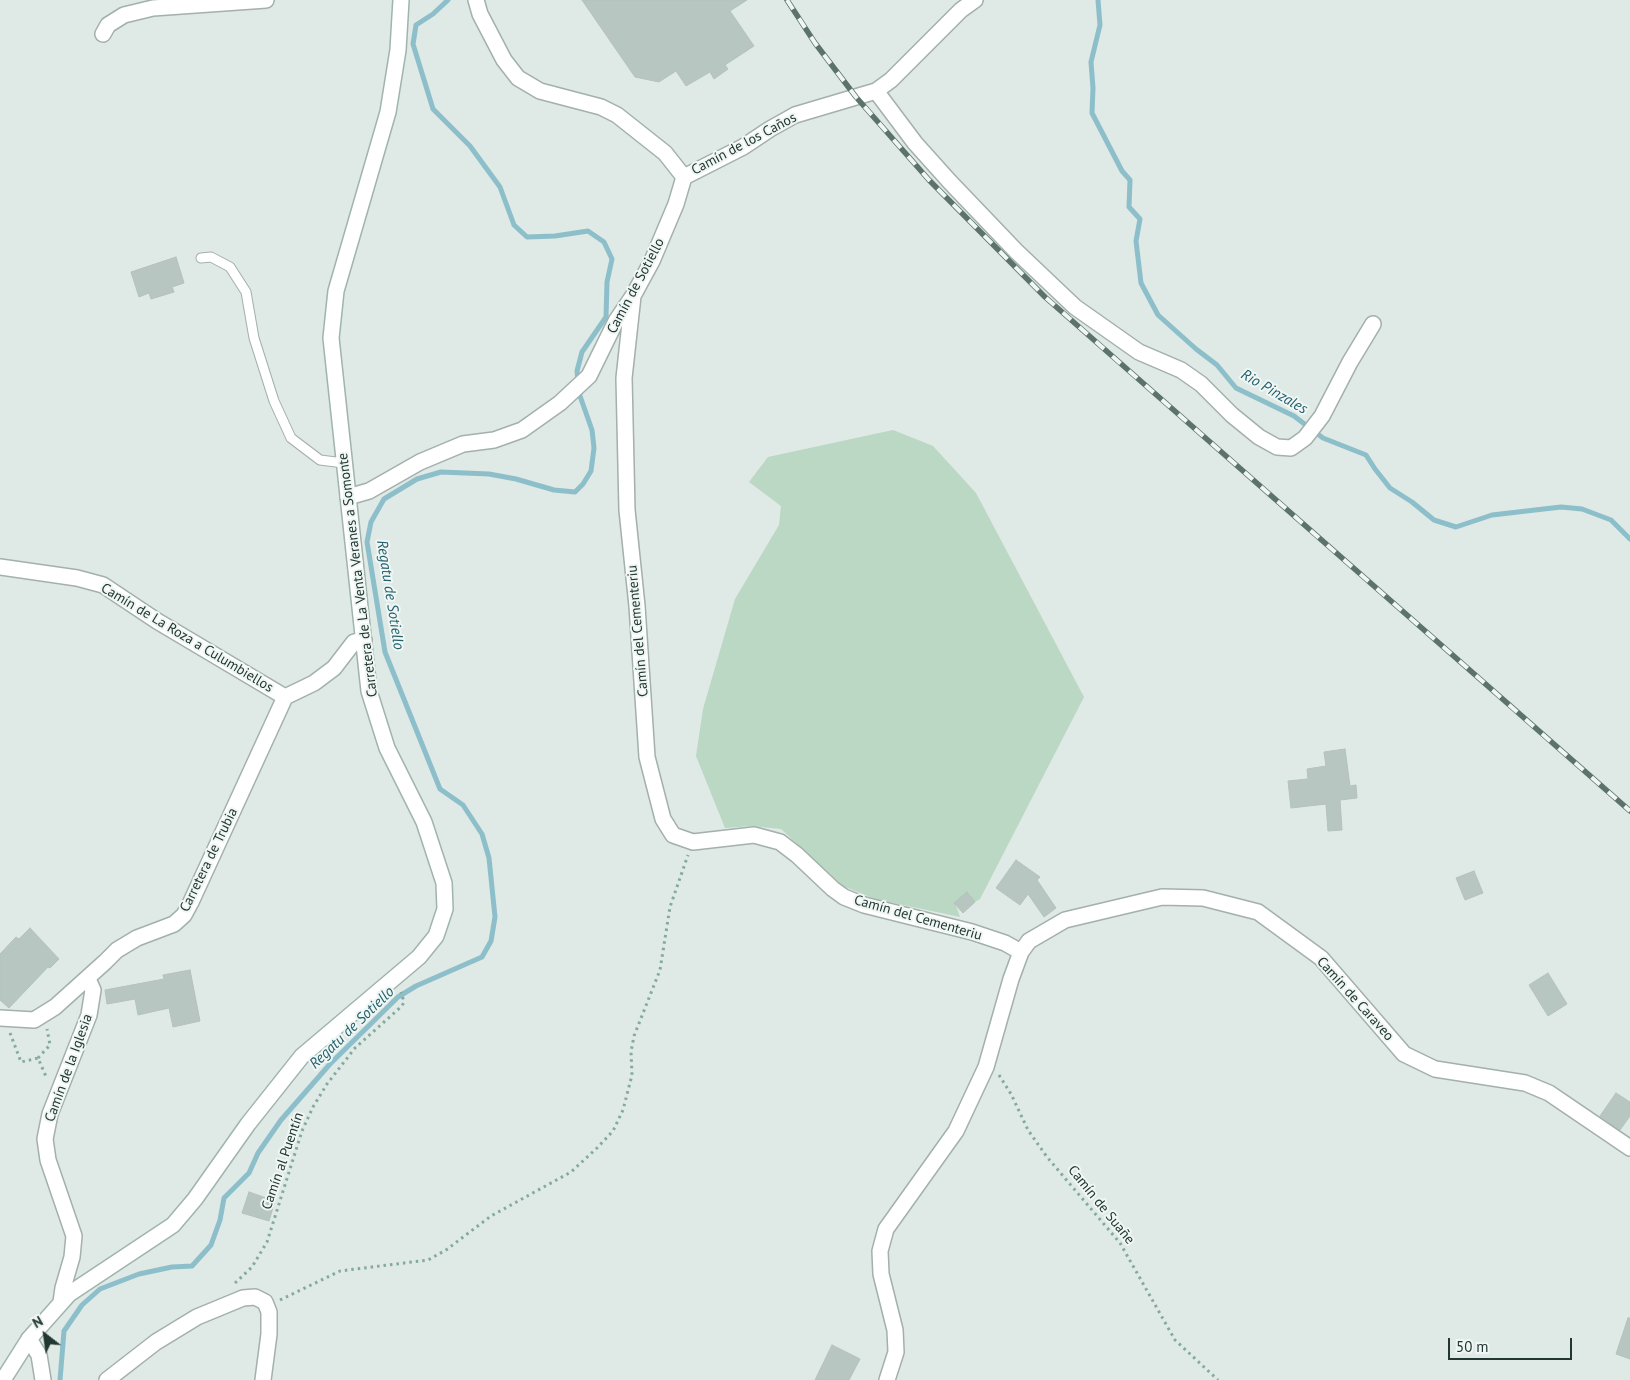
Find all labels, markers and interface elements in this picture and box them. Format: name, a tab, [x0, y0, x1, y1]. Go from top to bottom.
street label: Camín de los Caños	[689, 109, 799, 179]
street label: Camín de Sotiello	[604, 235, 668, 337]
water label: Rio Pinzales	[1238, 366, 1310, 418]
street label: Carretera de La Venta Veranes a Somonte	[335, 452, 381, 698]
water label: Regatu de Sotiello	[372, 539, 408, 651]
street label: Camín del Cementeriu	[624, 564, 652, 698]
street label: Camín de La Roza a Culumbiellos	[98, 580, 276, 696]
street label: Carretera de Trubia	[177, 805, 241, 915]
street label: Camín del Cementeriu	[852, 892, 984, 944]
street label: Camín de Caraveo	[1313, 954, 1397, 1044]
water label: Regatu de Sotiello	[306, 983, 398, 1073]
street label: Camín de la Iglesia	[42, 1012, 96, 1124]
street label: Camín al Puentín	[258, 1110, 308, 1212]
street label: Camín de Suañe	[1064, 1162, 1138, 1248]
north arrow	[20, 1310, 70, 1360]
text: N	[29, 1312, 46, 1332]
scale bar	[1450, 1328, 1574, 1360]
text: 50 m	[1456, 1337, 1489, 1356]

